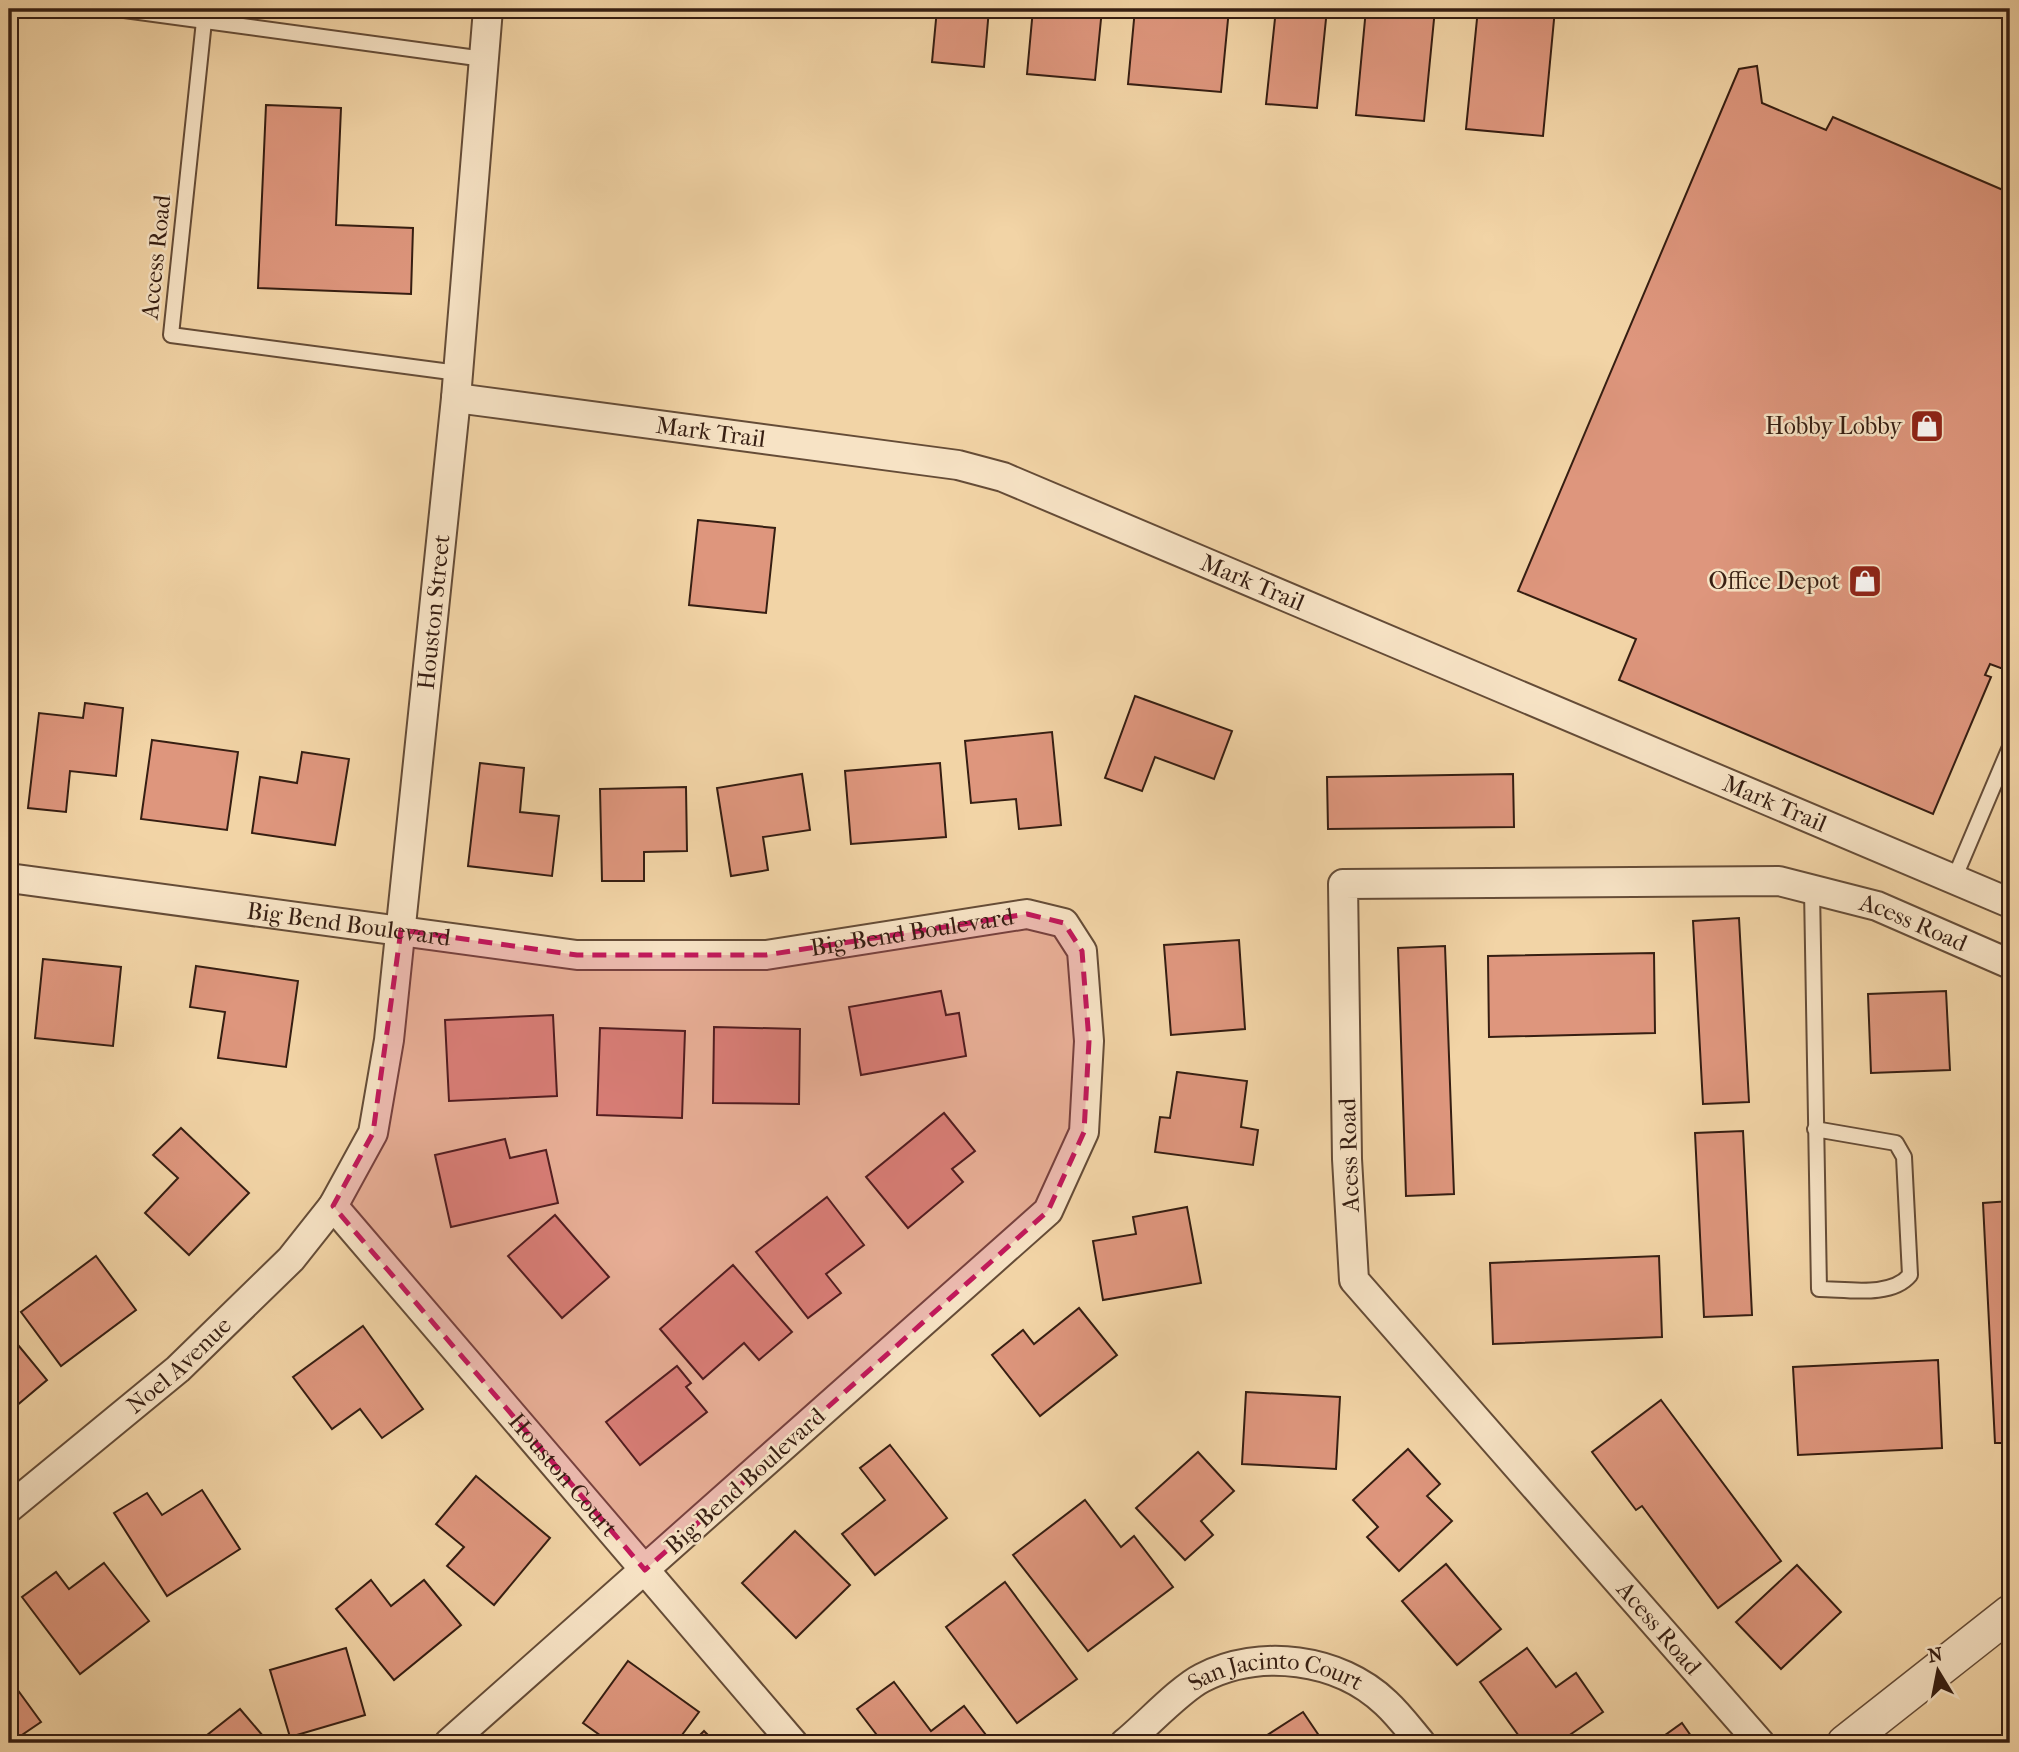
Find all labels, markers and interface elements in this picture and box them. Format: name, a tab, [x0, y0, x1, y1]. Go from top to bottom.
street label: Access Road	[135, 193, 177, 322]
shop icon: Hobby Lobby	[1908, 407, 1946, 445]
street label: Mark Trail	[654, 411, 768, 453]
place label: Hobby Lobby	[1765, 412, 1903, 440]
street label: Houston Street	[412, 533, 456, 691]
street label: Mark Trail	[1196, 548, 1309, 617]
shop icon: Office Depot	[1846, 562, 1884, 600]
place label: Office Depot	[1709, 567, 1840, 595]
street label: Mark Trail	[1719, 769, 1831, 838]
street label: Acess Road	[1856, 888, 1972, 958]
street label: Big Bend Boulevard	[245, 896, 453, 952]
street label: Big Bend Boulevard	[808, 902, 1017, 962]
street label: Acess Road	[1333, 1096, 1365, 1214]
street label: Noel Avenue	[121, 1311, 237, 1419]
street label: Big Bend Boulevard	[659, 1401, 831, 1560]
street label: Houston Court	[503, 1407, 624, 1543]
street label: Acess Road	[1610, 1575, 1708, 1681]
north arrow	[1904, 1636, 1974, 1706]
text: N	[1926, 1643, 1945, 1667]
text: San Jacinto Court	[1182, 1647, 1369, 1697]
street label: San Jacinto Court	[1186, 1676, 1366, 1708]

